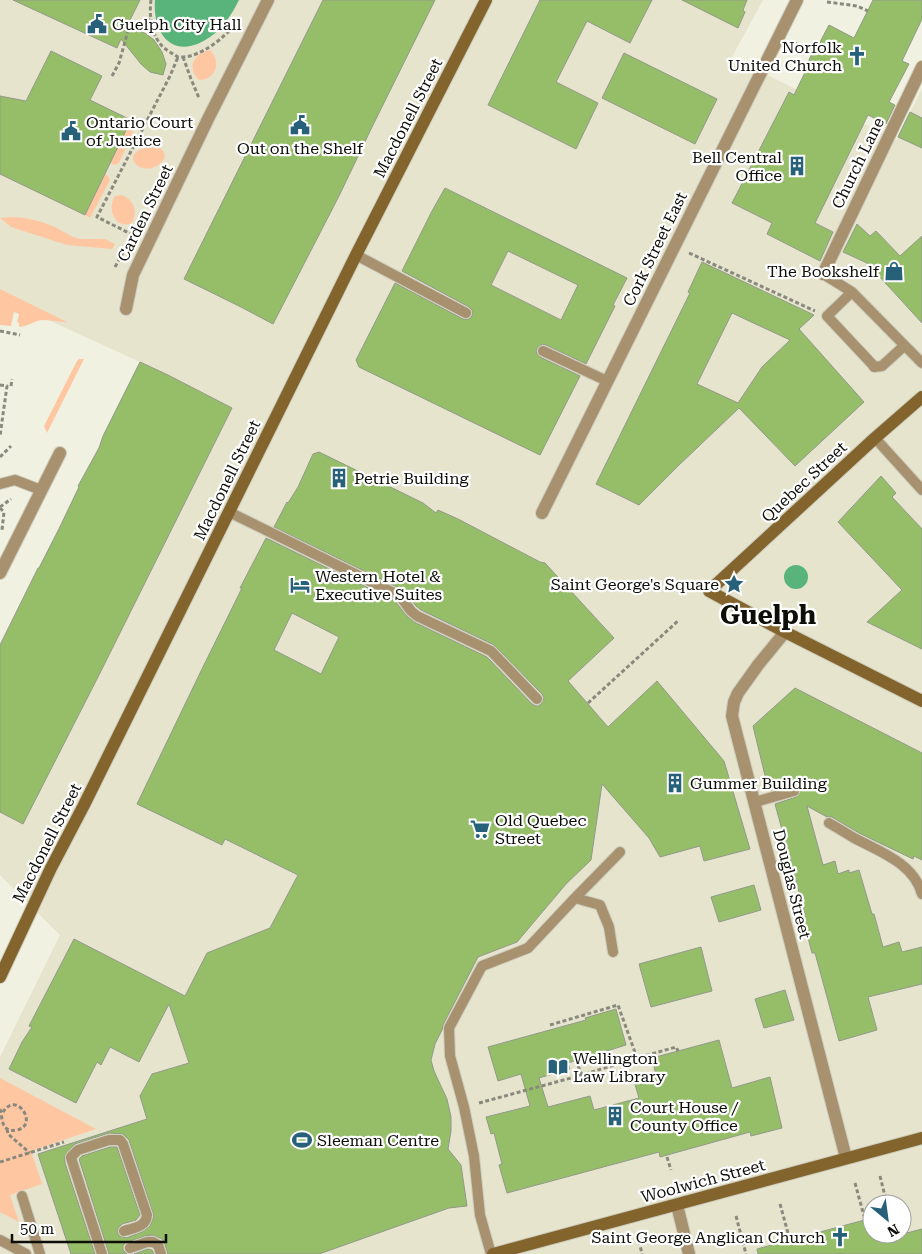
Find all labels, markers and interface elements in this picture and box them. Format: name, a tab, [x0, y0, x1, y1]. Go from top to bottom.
public building icon: Guelph City Hall	[86, 13, 108, 35]
place label: Guelph City Hall	[112, 15, 241, 34]
place label: Norfolk United Church	[728, 38, 842, 75]
church icon: Norfolk United Church	[846, 45, 868, 67]
street label: Macdonell Street	[370, 55, 446, 181]
place label: Ontario Court of Justice	[86, 113, 193, 150]
public building icon: Out on the Shelf	[289, 114, 311, 136]
street label: Church Lane	[828, 114, 888, 212]
public building icon: Ontario Court of Justice	[60, 120, 82, 142]
place label: Out on the Shelf	[237, 139, 364, 158]
place label: Bell Central Office	[692, 148, 782, 185]
building icon: Bell Central Office	[786, 155, 808, 177]
street label: Carden Street	[113, 161, 177, 265]
street label: Cork Street East	[619, 189, 691, 309]
shop icon: The Bookshelf	[883, 260, 905, 282]
place label: The Bookshelf	[767, 262, 880, 281]
street label: Macdonell Street	[190, 417, 264, 543]
street label: Quebec Street	[758, 438, 850, 526]
building icon: Petrie Building	[328, 467, 350, 489]
place label: Petrie Building	[354, 469, 469, 488]
place label: Western Hotel & Executive Suites	[315, 567, 443, 604]
place icon: Saint George's Square	[723, 573, 745, 595]
hotel icon: Western Hotel & Executive Suites	[289, 574, 311, 596]
place label: Saint George's Square	[551, 575, 719, 594]
district label: Guelph	[720, 600, 817, 630]
building icon: Gummer Building	[664, 772, 686, 794]
place label: Gummer Building	[690, 774, 828, 793]
street label: Macdonell Street	[9, 780, 85, 906]
place label: Old Quebec Street	[495, 811, 586, 848]
supermarket icon: Old Quebec Street	[469, 818, 491, 840]
street label: Douglas Street	[769, 827, 815, 941]
place label: Wellington Law Library	[573, 1049, 666, 1086]
library icon: Wellington Law Library	[547, 1056, 569, 1078]
place label: Court House / County Office	[630, 1098, 740, 1135]
building icon: Court House / County Office	[604, 1105, 626, 1127]
sports icon: Sleeman Centre	[291, 1129, 313, 1151]
place label: Sleeman Centre	[317, 1131, 439, 1150]
street label: Woolwich Street	[639, 1155, 767, 1207]
north arrow	[862, 1194, 912, 1244]
scale bar	[12, 1212, 166, 1244]
text: 50 m	[20, 1220, 55, 1238]
text: N	[885, 1221, 902, 1240]
church icon: Saint George Anglican Church	[829, 1226, 851, 1248]
place label: Saint George Anglican Church	[592, 1228, 825, 1247]

